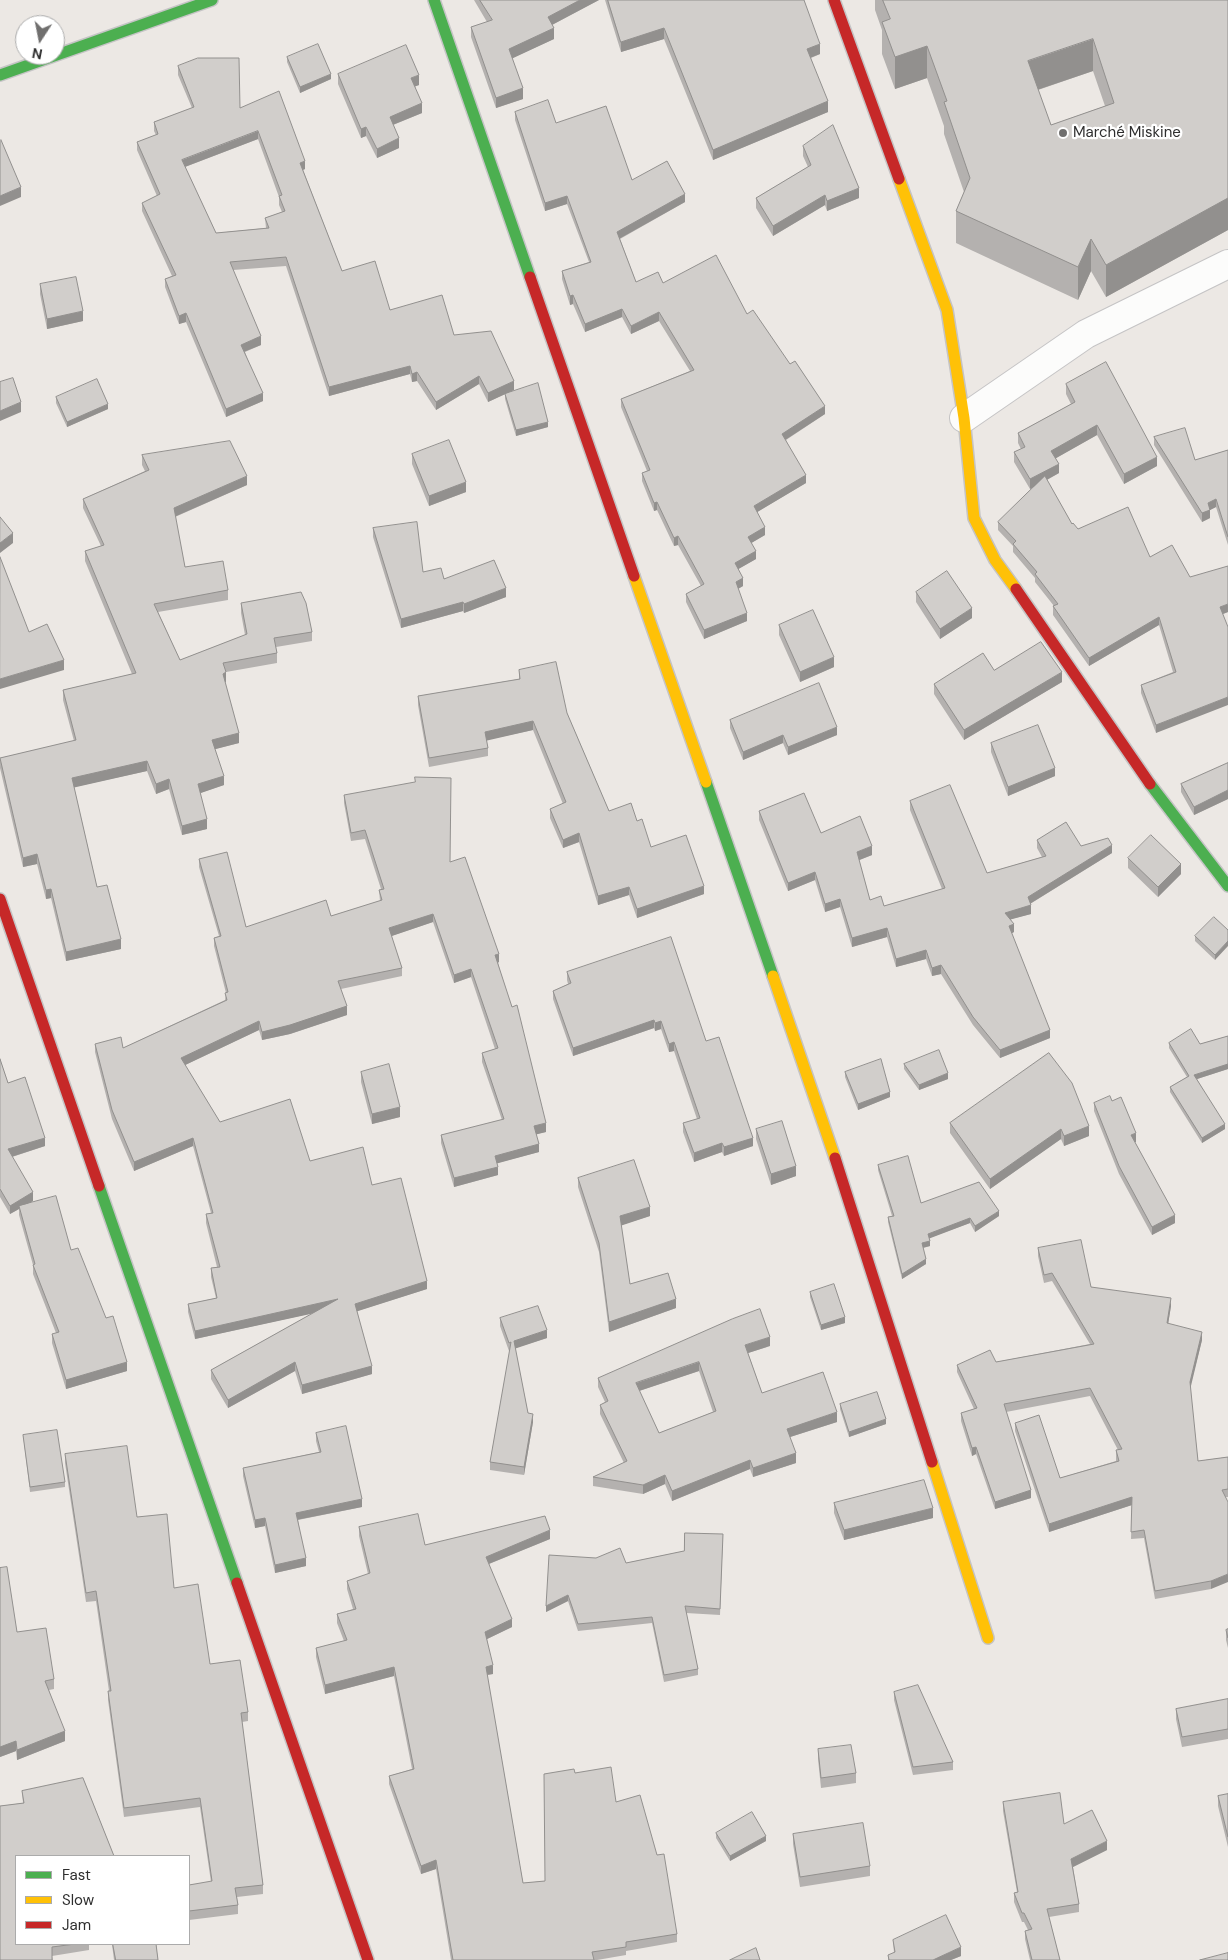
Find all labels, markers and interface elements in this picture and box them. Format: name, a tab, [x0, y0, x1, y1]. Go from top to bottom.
north arrow	[15, 15, 65, 65]
text: N	[31, 44, 44, 64]
place label: Marché Miskine	[1073, 124, 1181, 142]
marker: Marché Miskine	[1057, 127, 1069, 139]
legend	[15, 1855, 190, 1945]
text: Fast	[62, 1865, 91, 1885]
text: Slow	[62, 1890, 94, 1910]
text: Jam	[62, 1915, 91, 1935]

